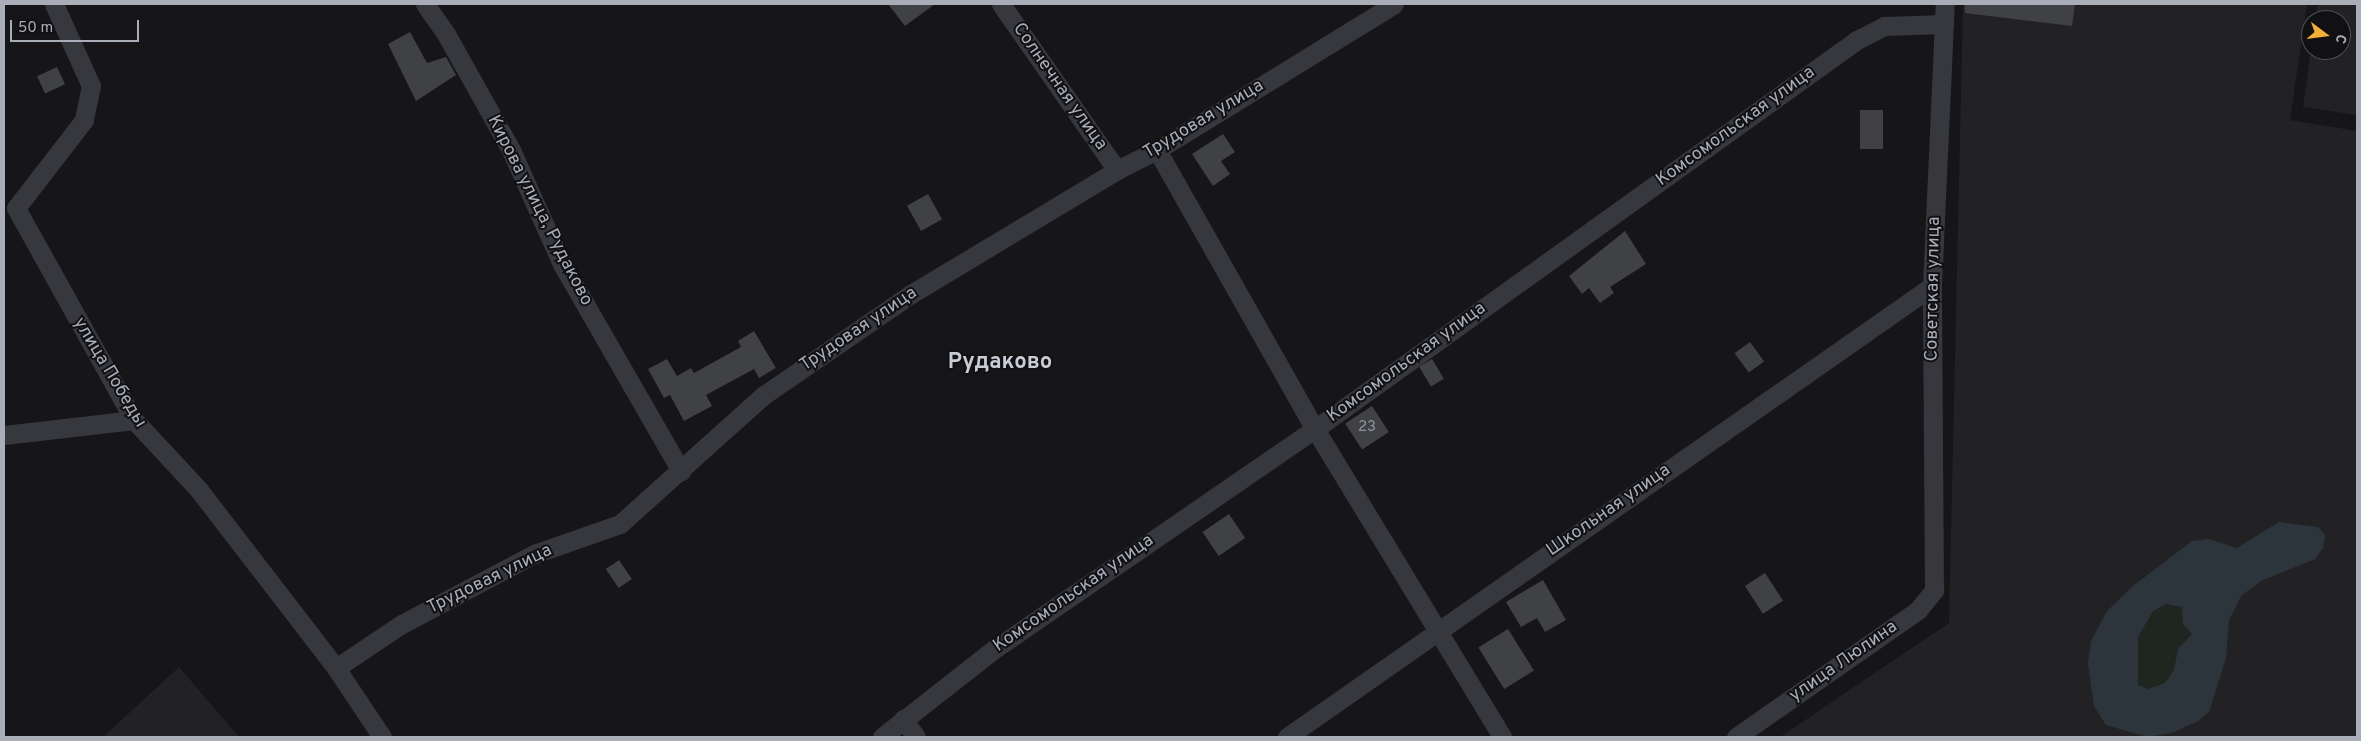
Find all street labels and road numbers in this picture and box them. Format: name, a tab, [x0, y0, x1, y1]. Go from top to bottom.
street label: Солнечная улица	[1007, 19, 1111, 155]
street label: Комсомольская улица	[1652, 62, 1820, 192]
street label: Трудовая улица	[1140, 76, 1268, 164]
street label: Кирова улица, Рудаково	[482, 112, 596, 310]
street label: Советская улица	[1922, 216, 1946, 362]
street label: Трудовая улица	[797, 283, 921, 377]
street label: Комсомольская улица	[1323, 298, 1491, 428]
street label: улица Победы	[68, 314, 150, 432]
street label: Школьная улица	[1543, 460, 1675, 562]
street label: Комсомольская улица	[990, 530, 1158, 658]
street label: Трудовая улица	[424, 540, 556, 620]
street label: улица Люлина	[1786, 617, 1902, 707]

